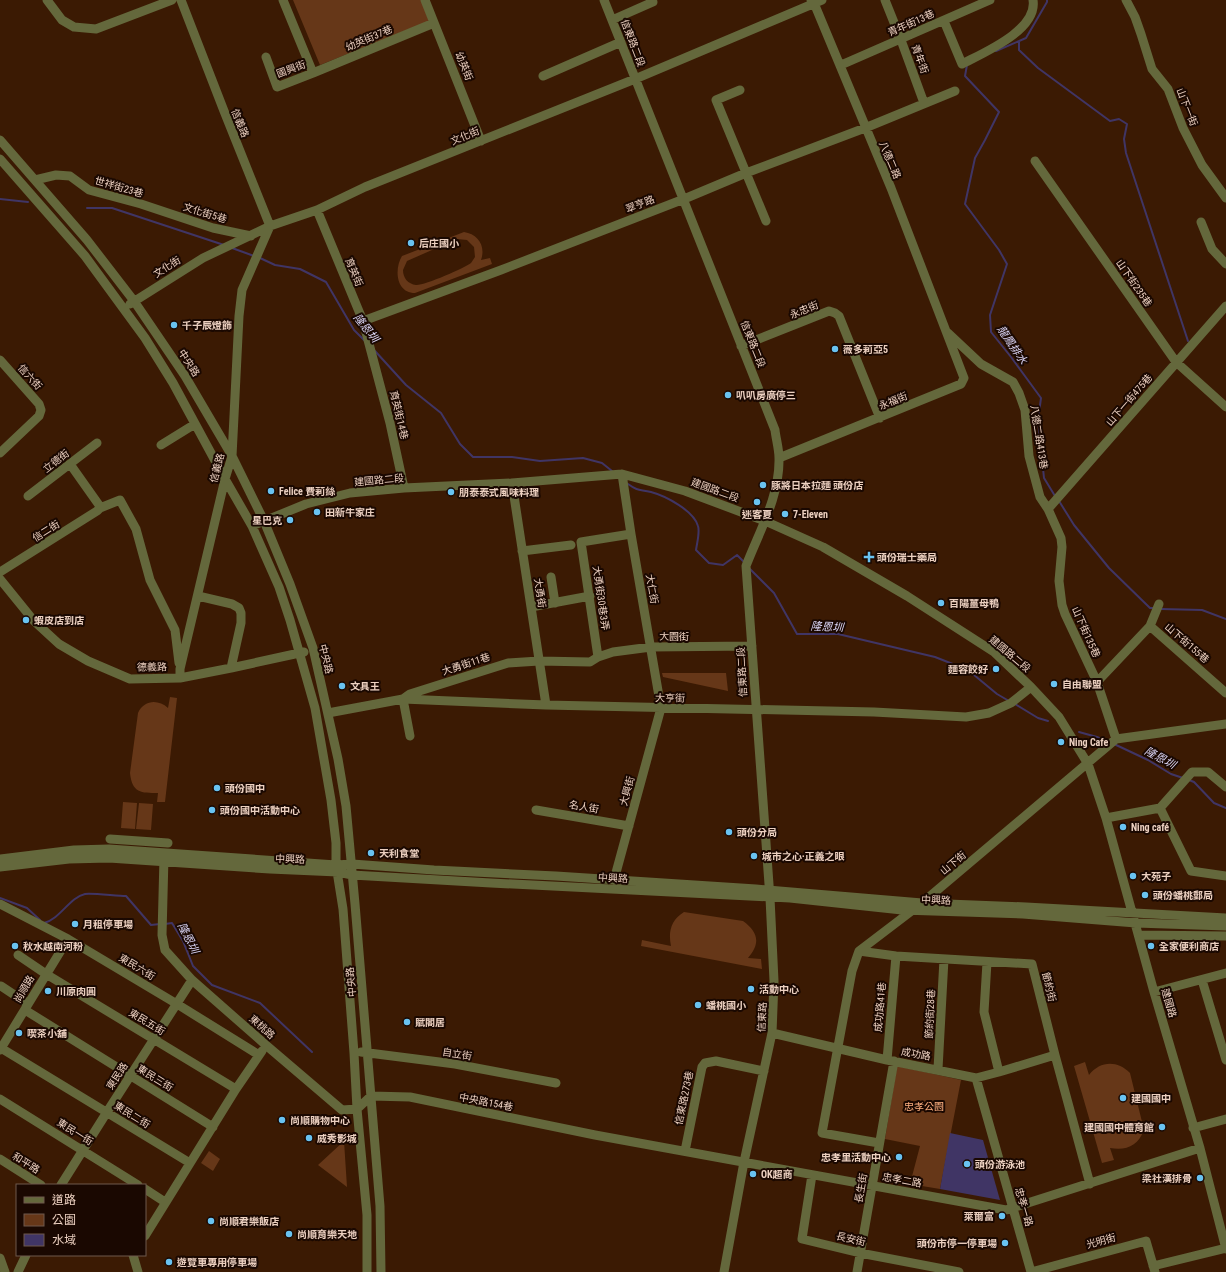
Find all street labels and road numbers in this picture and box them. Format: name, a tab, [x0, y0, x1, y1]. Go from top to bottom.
street label: 青年街13巷	[886, 8, 936, 38]
street label: 信東路二段	[619, 18, 647, 68]
street label: 幼英街37巷	[344, 23, 394, 53]
street label: 青年街	[910, 43, 930, 75]
street label: 幼英街	[453, 50, 475, 82]
street label: 國興街	[275, 59, 307, 79]
street label: 山下一街	[1174, 86, 1200, 128]
street label: 信義路	[229, 107, 251, 139]
street label: 文化街	[449, 125, 481, 147]
street label: 八德二路	[877, 139, 903, 181]
street label: 世祥街23巷	[94, 175, 144, 199]
street label: 翠亨路	[624, 193, 656, 215]
street label: 文化街5巷	[182, 201, 228, 225]
street label: 文化街	[151, 254, 183, 280]
street label: 育英街	[343, 256, 365, 288]
street label: 山下街235巷	[1114, 257, 1154, 309]
street label: 永忠街	[788, 299, 820, 321]
street label: 信東路二段	[739, 319, 767, 369]
street label: 中央路	[176, 347, 202, 379]
street label: 信六街	[16, 362, 44, 392]
street label: 山下一街475巷	[1104, 372, 1154, 428]
street label: 育英街14巷	[388, 389, 410, 441]
street label: 永福街	[877, 390, 909, 412]
street label: 八德二路413巷	[1028, 404, 1050, 470]
street label: 立德街	[41, 447, 71, 475]
street label: 信義路	[208, 452, 226, 484]
street label: 建國路二段	[354, 472, 404, 488]
street label: 建國路二段	[690, 476, 740, 504]
street label: 信二街	[30, 518, 62, 544]
street label: 大勇街30巷3弄	[591, 565, 611, 631]
street label: 大仁街	[644, 573, 660, 605]
street label: 大勇街	[532, 577, 548, 609]
street label: 山下街135巷	[1070, 605, 1102, 659]
street label: 山下街155巷	[1163, 621, 1211, 665]
street label: 大園街	[659, 631, 689, 642]
street label: 建國路二段	[987, 634, 1033, 674]
street label: 中央路	[317, 643, 335, 675]
street label: 信東路二段	[735, 647, 749, 697]
street label: 大勇街11巷	[441, 651, 491, 677]
street label: 德義路	[137, 661, 167, 673]
street label: 大亨街	[655, 692, 685, 704]
street label: 大興街	[618, 775, 636, 807]
street label: 名人街	[568, 799, 600, 815]
street label: 山下街	[938, 849, 968, 877]
street label: 中興路	[275, 853, 305, 865]
street label: 中興路	[598, 872, 628, 884]
street label: 中興路	[921, 894, 951, 906]
street label: 東民六街	[117, 952, 157, 982]
street label: 中央路	[344, 967, 358, 997]
street label: 節約街	[1040, 971, 1058, 1003]
street label: 尚順路	[12, 973, 36, 1005]
street label: 成功路41巷	[872, 982, 888, 1032]
street label: 建國路	[1160, 987, 1178, 1019]
street label: 節約街28巷	[923, 989, 937, 1039]
street label: 信東路	[756, 1002, 768, 1032]
street label: 東民五街	[127, 1007, 167, 1037]
street label: 東桃路	[247, 1013, 277, 1041]
street label: 自立街	[441, 1046, 473, 1062]
street label: 成功路	[900, 1046, 932, 1062]
street label: 東民路	[104, 1060, 130, 1092]
street label: 東民三街	[135, 1063, 175, 1093]
street label: 信東路273巷	[673, 1070, 695, 1126]
street label: 中央路154巷	[458, 1091, 514, 1113]
street label: 東民二街	[112, 1100, 152, 1130]
street label: 東民一街	[55, 1117, 95, 1147]
street label: 和平路	[10, 1150, 42, 1176]
street label: 忠孝二路	[881, 1171, 923, 1189]
street label: 長生街	[853, 1172, 869, 1204]
street label: 忠孝一路	[1013, 1186, 1035, 1228]
street label: 長安街	[835, 1230, 867, 1248]
street label: 光明街	[1085, 1232, 1117, 1250]

